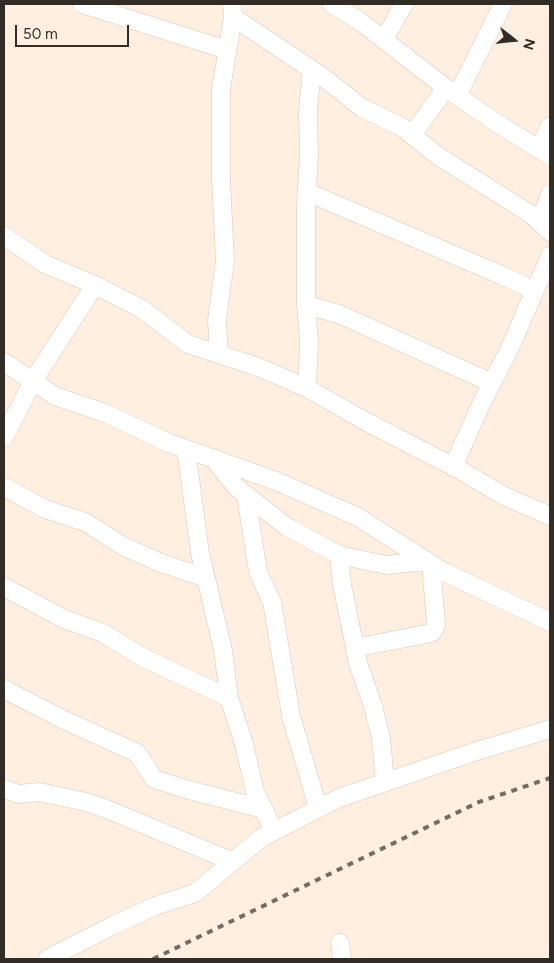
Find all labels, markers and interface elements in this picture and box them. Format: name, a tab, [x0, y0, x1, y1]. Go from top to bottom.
scale bar	[18, 15, 131, 47]
north arrow	[489, 15, 539, 65]
text: 50 m	[23, 25, 58, 43]
text: N	[519, 37, 539, 52]

